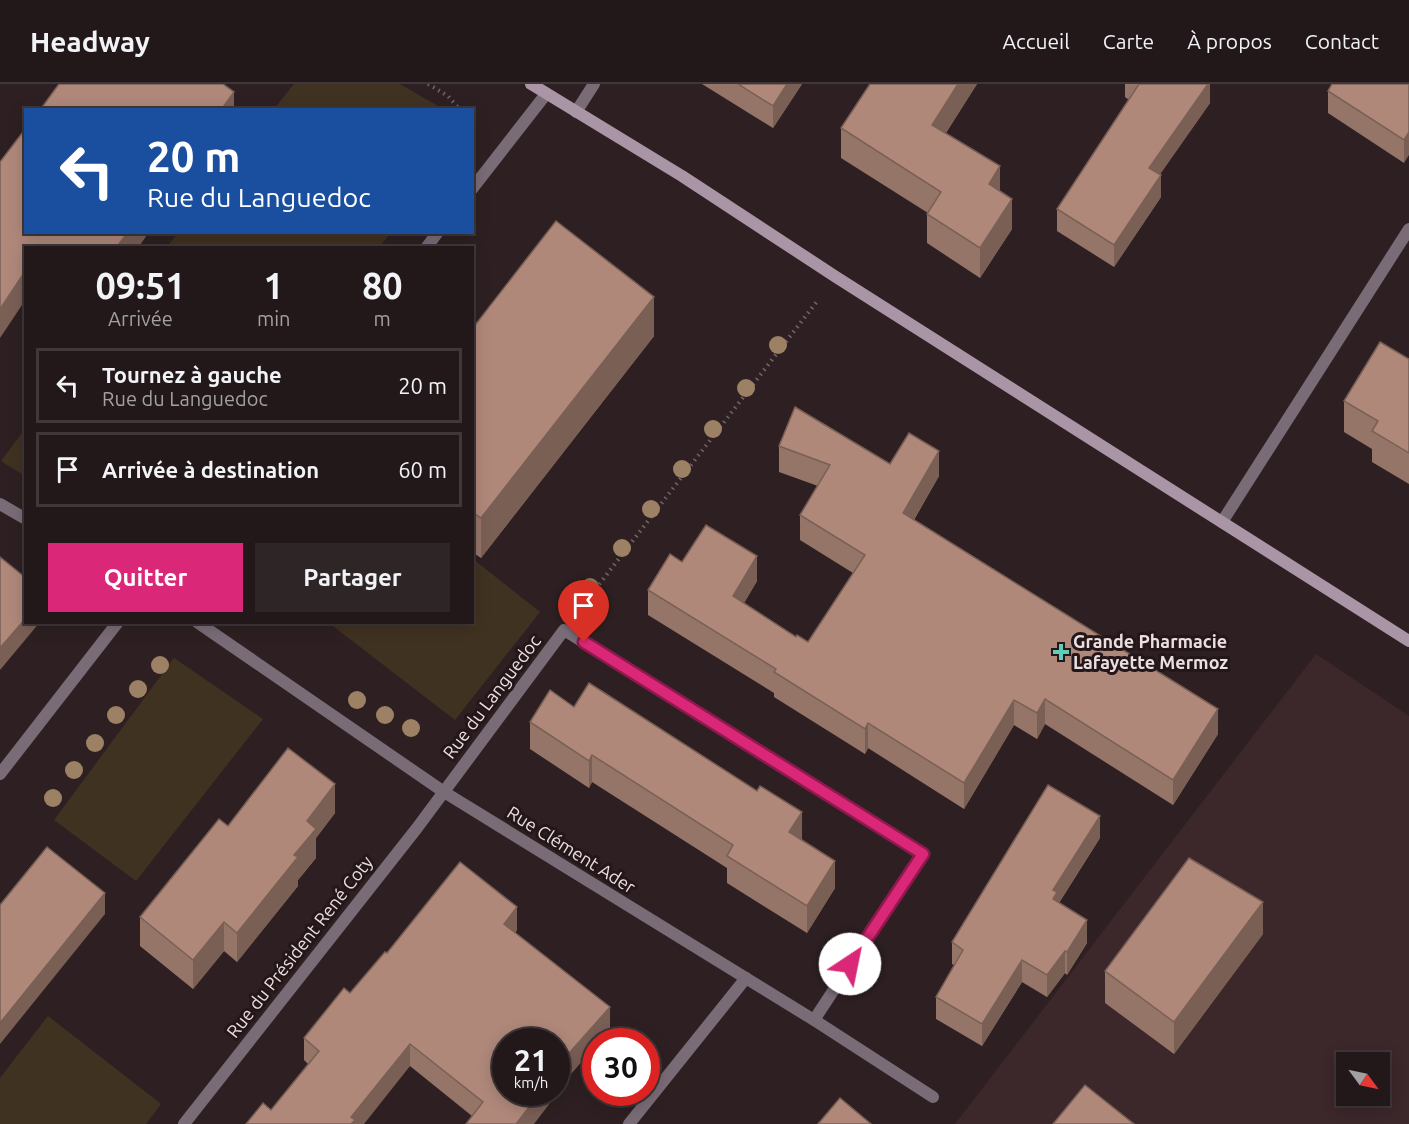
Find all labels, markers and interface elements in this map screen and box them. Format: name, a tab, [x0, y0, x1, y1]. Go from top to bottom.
text: Headway	[30, 26, 150, 57]
text: Accueil	[1002, 29, 1070, 53]
text: Carte	[1103, 29, 1154, 53]
text: À propos	[1187, 29, 1272, 53]
text: Contact	[1305, 29, 1379, 53]
icon: left	[48, 132, 126, 210]
text: 20 m	[147, 133, 241, 180]
text: Rue du Languedoc	[147, 182, 371, 212]
text: 09:51	[95, 265, 186, 306]
text: 1	[264, 265, 284, 306]
text: 80	[362, 265, 403, 306]
text: Arrivée	[108, 307, 173, 330]
text: min	[257, 307, 291, 330]
text: m	[374, 307, 391, 330]
text: Tournez à gauche	[102, 362, 282, 387]
icon: left	[51, 369, 84, 402]
text: 20 m	[398, 373, 447, 398]
text: Rue du Languedoc	[102, 387, 268, 410]
icon: arrive	[51, 453, 84, 486]
text: Arrivée à destination	[102, 457, 319, 482]
text: 60 m	[398, 457, 447, 482]
button: Quitter	[48, 543, 243, 612]
button: Partager	[255, 543, 450, 612]
pin	[558, 580, 609, 642]
icon: arrive	[567, 589, 600, 622]
street label: Rue du Languedoc	[438, 631, 544, 762]
place label: Grande Pharmacie Lafayette Mermoz	[1073, 631, 1228, 672]
marker: Grande Pharmacie Lafayette Mermoz	[1054, 645, 1068, 659]
street label: Rue Clément Ader	[504, 802, 639, 897]
street label: Rue du Président René Coty	[222, 851, 377, 1041]
position arrow	[818, 932, 882, 996]
speed limit sign: 30	[582, 1028, 660, 1106]
text: 21	[514, 1043, 548, 1077]
north arrow	[1336, 1052, 1390, 1106]
map controls	[1336, 1052, 1390, 1106]
text: km/h	[514, 1074, 548, 1091]

